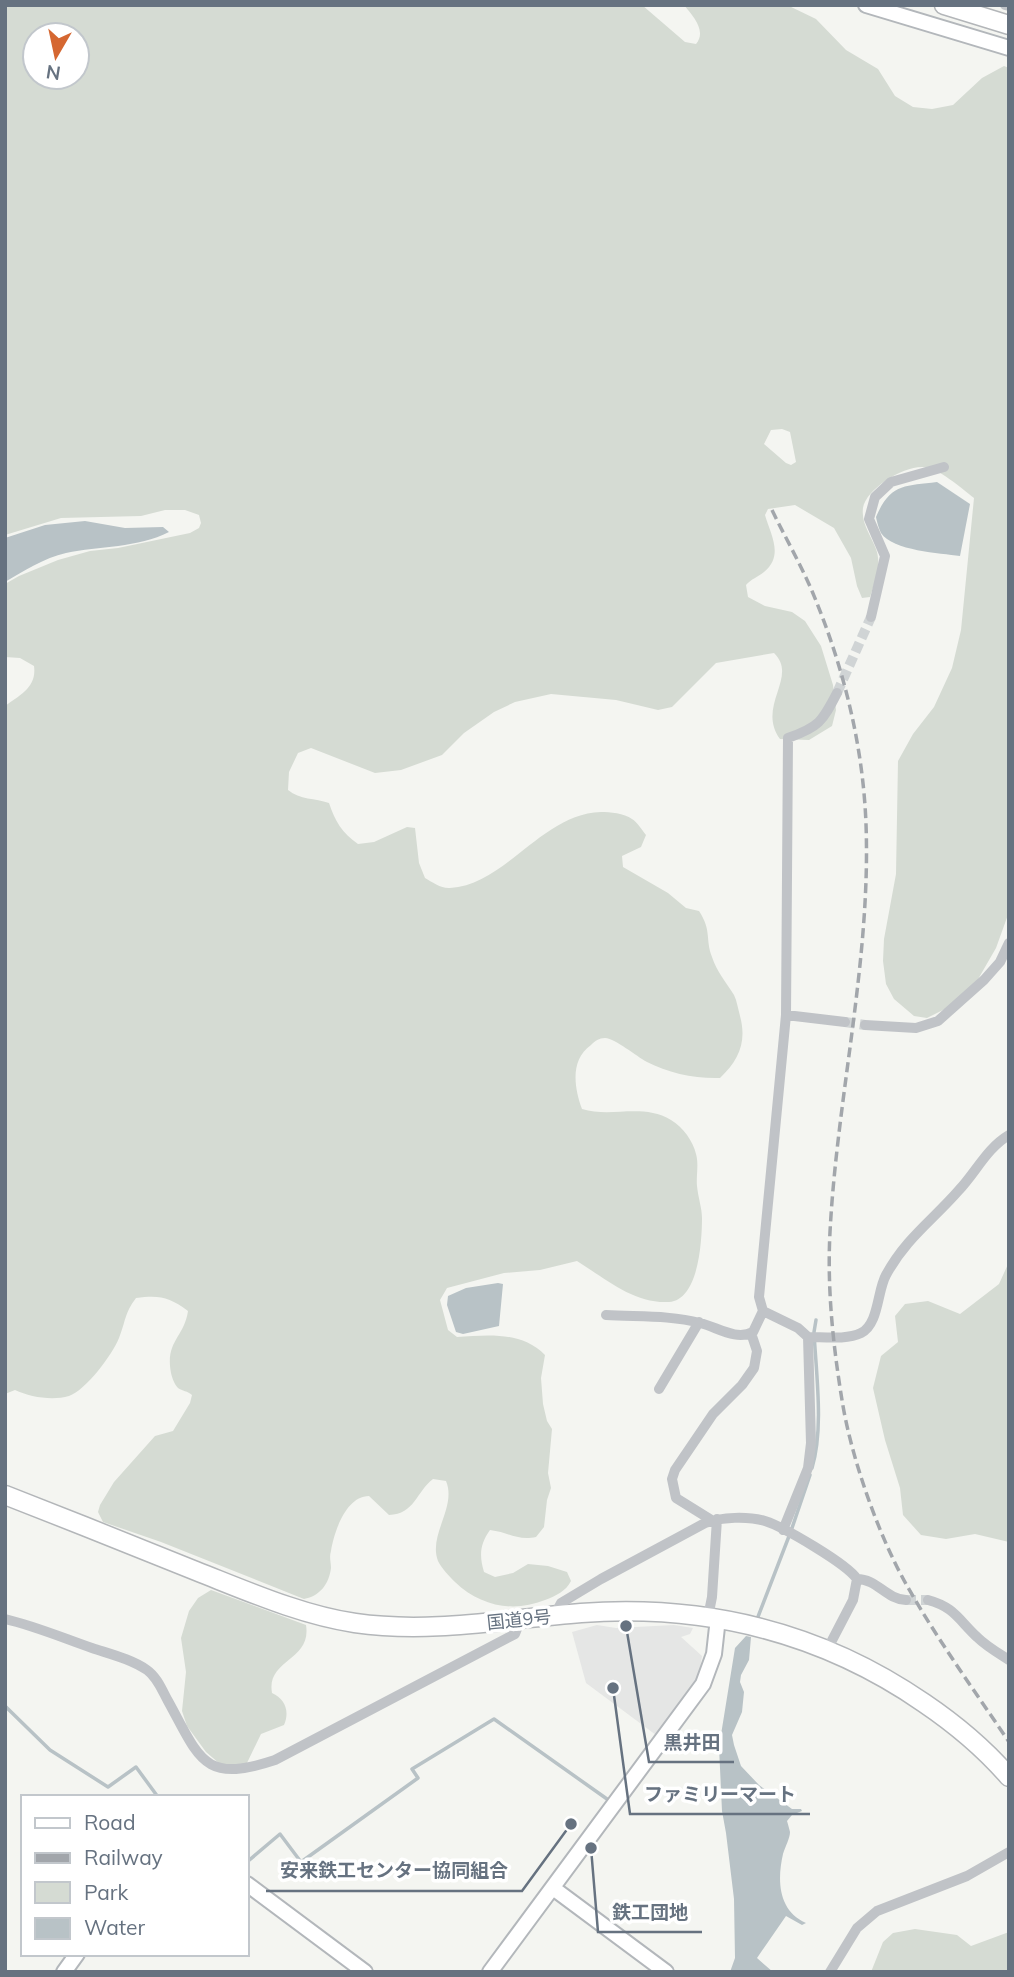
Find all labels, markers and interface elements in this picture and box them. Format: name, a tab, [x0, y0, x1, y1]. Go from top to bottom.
north arrow	[21, 21, 91, 91]
text: N	[44, 60, 62, 86]
street label: 国道9号	[486, 1605, 552, 1634]
callout: 黒井田	[649, 1722, 734, 1762]
text: 黒井田	[663, 1730, 721, 1754]
callout: ファミリーマート	[630, 1774, 810, 1814]
text: ファミリーマート	[644, 1782, 796, 1806]
legend	[21, 1795, 248, 1956]
text: Road	[84, 1809, 135, 1835]
text: Railway	[84, 1844, 163, 1870]
callout: 安来鉄工センター協同組合	[266, 1851, 522, 1891]
text: 安来鉄工センター協同組合	[280, 1858, 508, 1882]
text: Park	[84, 1879, 128, 1905]
callout: 鉄工団地	[598, 1892, 702, 1932]
text: 鉄工団地	[612, 1900, 688, 1924]
text: Water	[84, 1914, 145, 1940]

